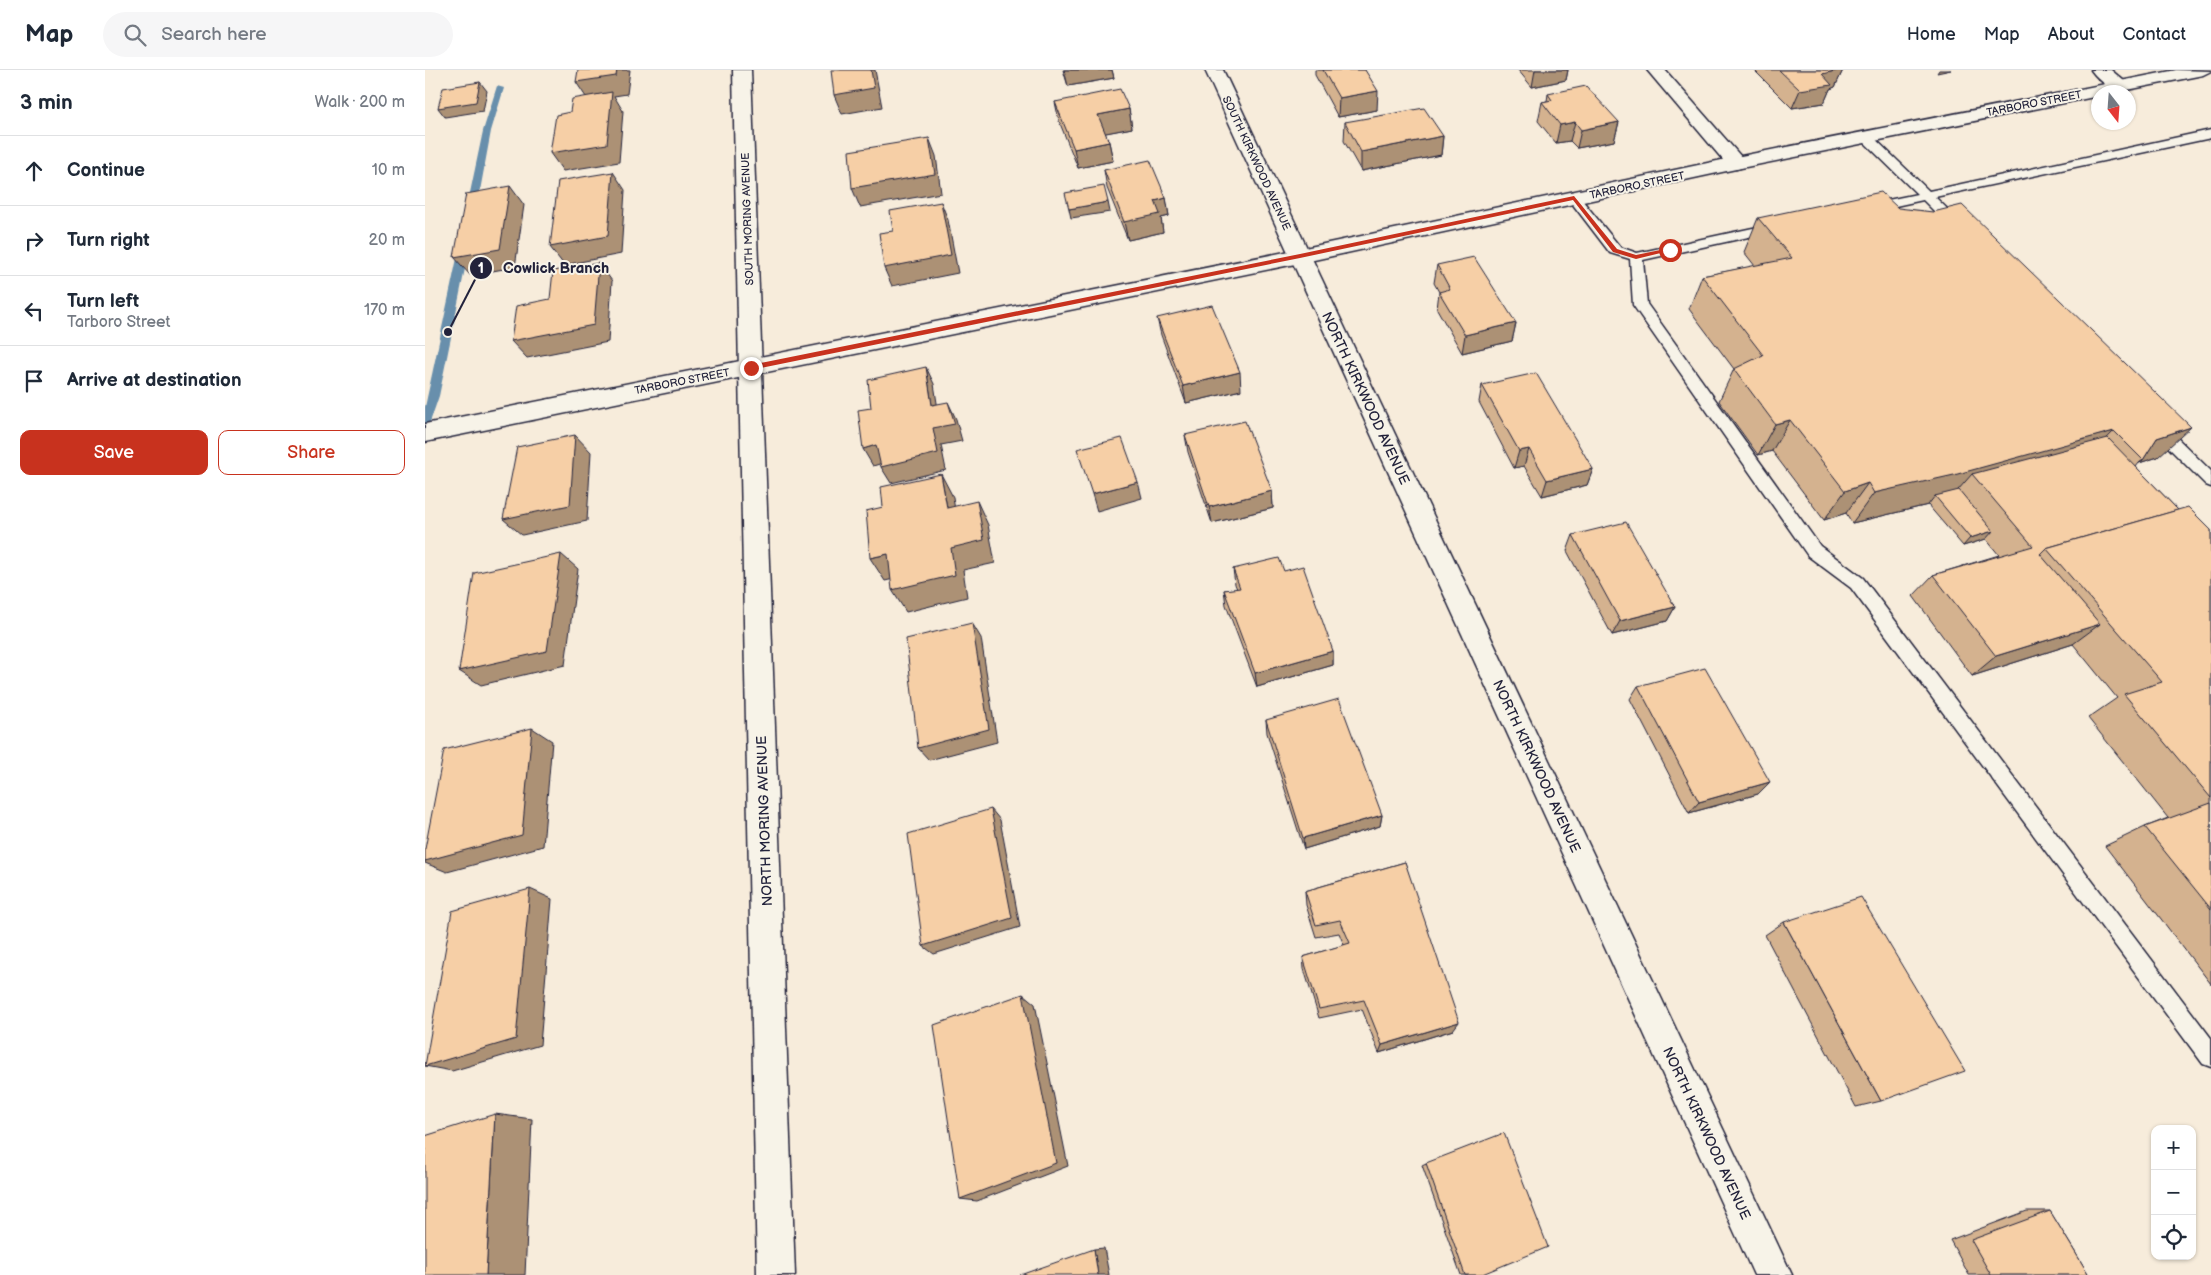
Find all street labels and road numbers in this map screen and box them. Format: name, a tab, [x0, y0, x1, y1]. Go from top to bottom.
street label: TARBORO STREET	[1985, 88, 2083, 119]
street label: SOUTH KIRKWOOD AVENUE	[1220, 94, 1293, 232]
street label: SOUTH MORING AVENUE	[739, 152, 756, 286]
street label: TARBORO STREET	[1588, 169, 1686, 202]
street label: NORTH KIRKWOOD AVENUE	[1318, 309, 1413, 487]
street label: TARBORO STREET	[633, 366, 731, 397]
street label: NORTH KIRKWOOD AVENUE	[1489, 677, 1584, 855]
street label: NORTH MORING AVENUE	[753, 735, 776, 907]
street label: NORTH KIRKWOOD AVENUE	[1659, 1044, 1754, 1222]

